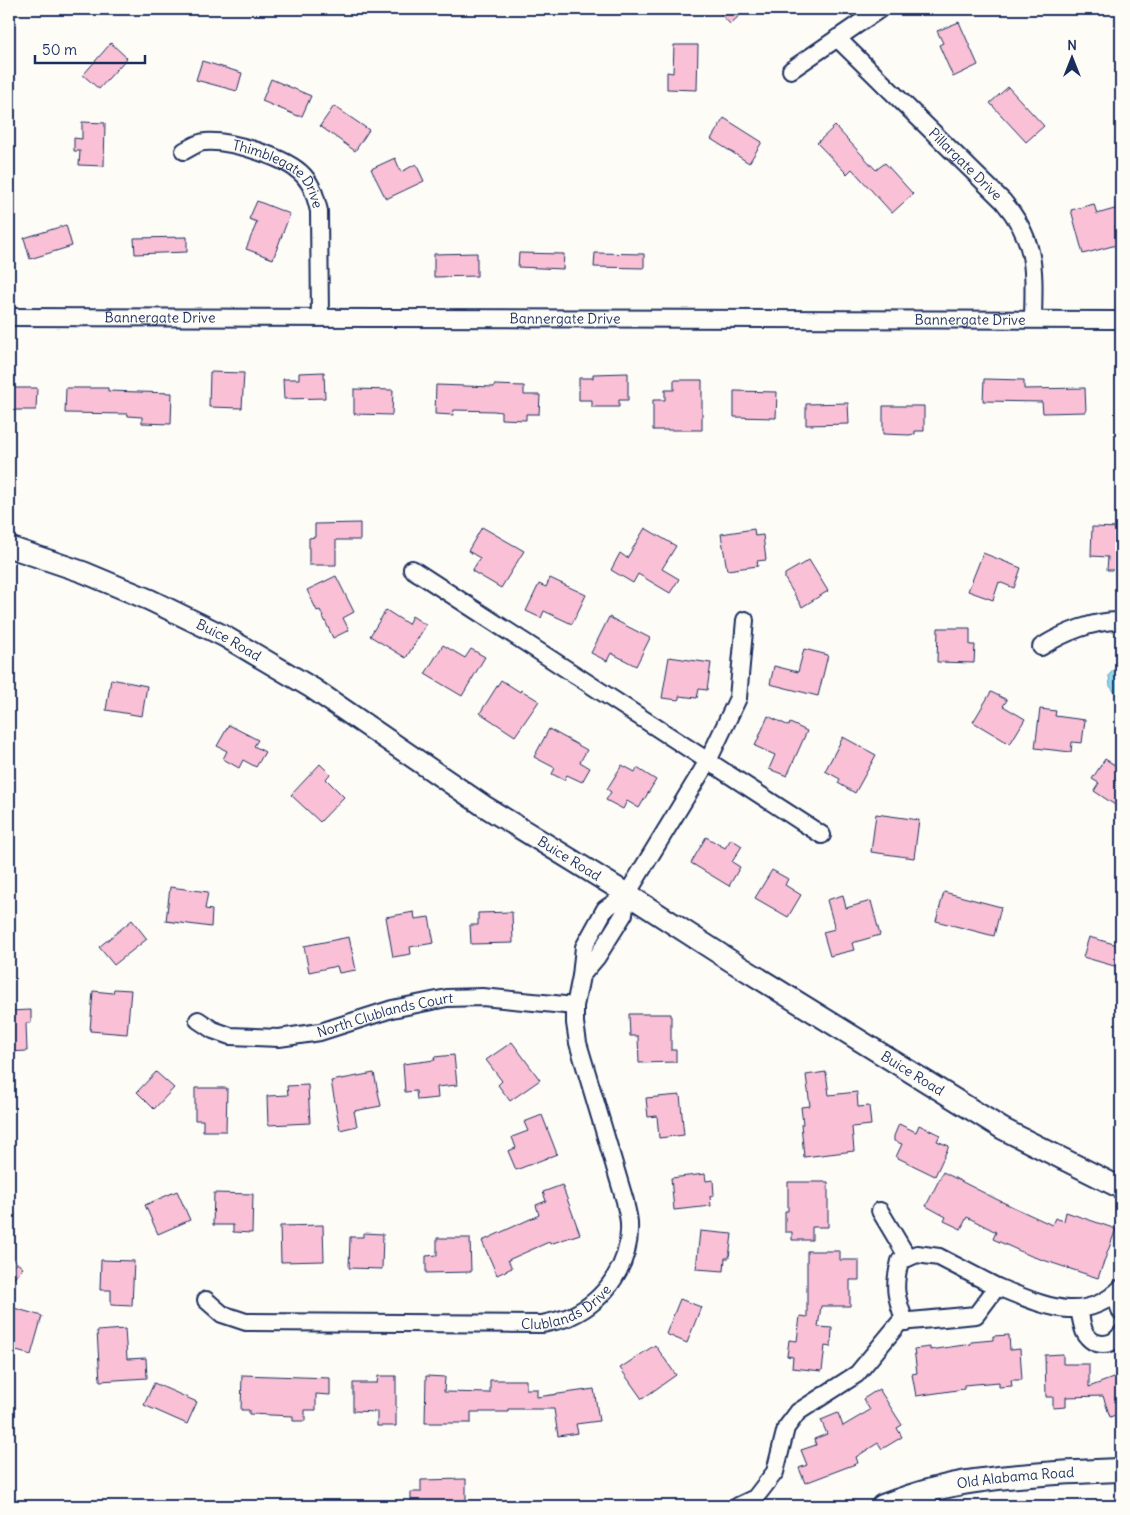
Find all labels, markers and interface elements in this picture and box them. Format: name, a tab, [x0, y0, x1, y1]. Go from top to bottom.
scale bar	[35, 32, 145, 64]
north arrow	[1048, 32, 1098, 82]
text: N	[1067, 36, 1077, 54]
text: 50 m	[42, 40, 77, 59]
street label: Pillargate Drive	[925, 124, 1006, 204]
street label: Thimblegate Drive	[231, 136, 327, 210]
street label: Bannergate Drive	[105, 308, 215, 327]
street label: Bannergate Drive	[510, 309, 620, 328]
street label: Bannergate Drive	[915, 310, 1025, 329]
street label: Buice Road	[193, 615, 264, 665]
street label: Buice Road	[534, 832, 604, 885]
street label: North Clublands Court	[315, 989, 454, 1041]
street label: Buice Road	[878, 1047, 948, 1100]
street label: Clublands Drive	[521, 1281, 615, 1333]
street label: Old Alabama Road	[955, 1463, 1075, 1493]

